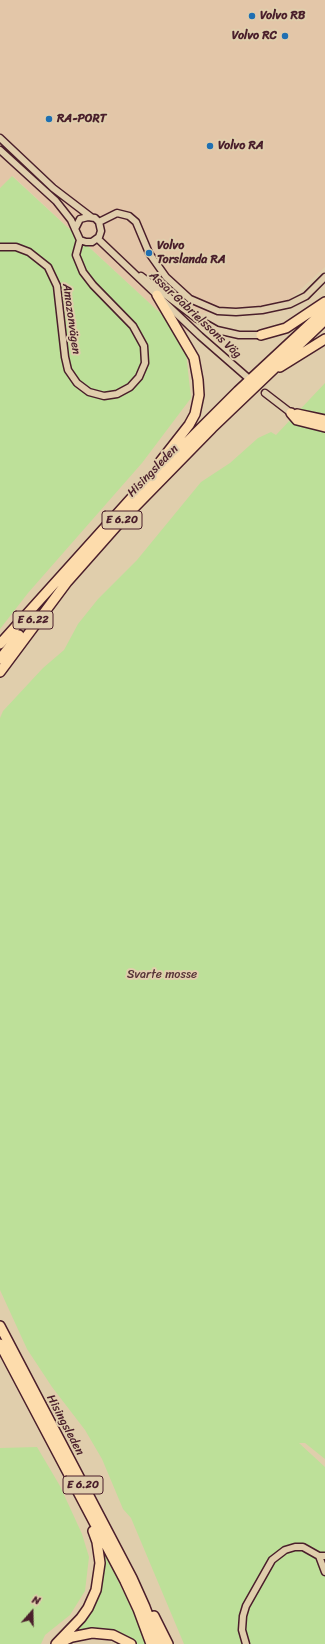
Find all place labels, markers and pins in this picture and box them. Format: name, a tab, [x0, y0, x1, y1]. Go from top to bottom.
place label: Volvo RB	[260, 9, 305, 23]
marker: Volvo RB	[247, 11, 257, 21]
place label: Volvo RC	[232, 29, 277, 43]
marker: Volvo RC	[280, 31, 290, 41]
place label: RA-PORT	[57, 112, 106, 126]
marker: RA-PORT	[44, 114, 54, 124]
place label: Volvo RA	[218, 139, 264, 153]
marker: Volvo RA	[205, 141, 215, 151]
place label: Volvo Torslanda RA	[157, 239, 226, 267]
marker: Volvo Torslanda RA	[144, 248, 154, 258]

